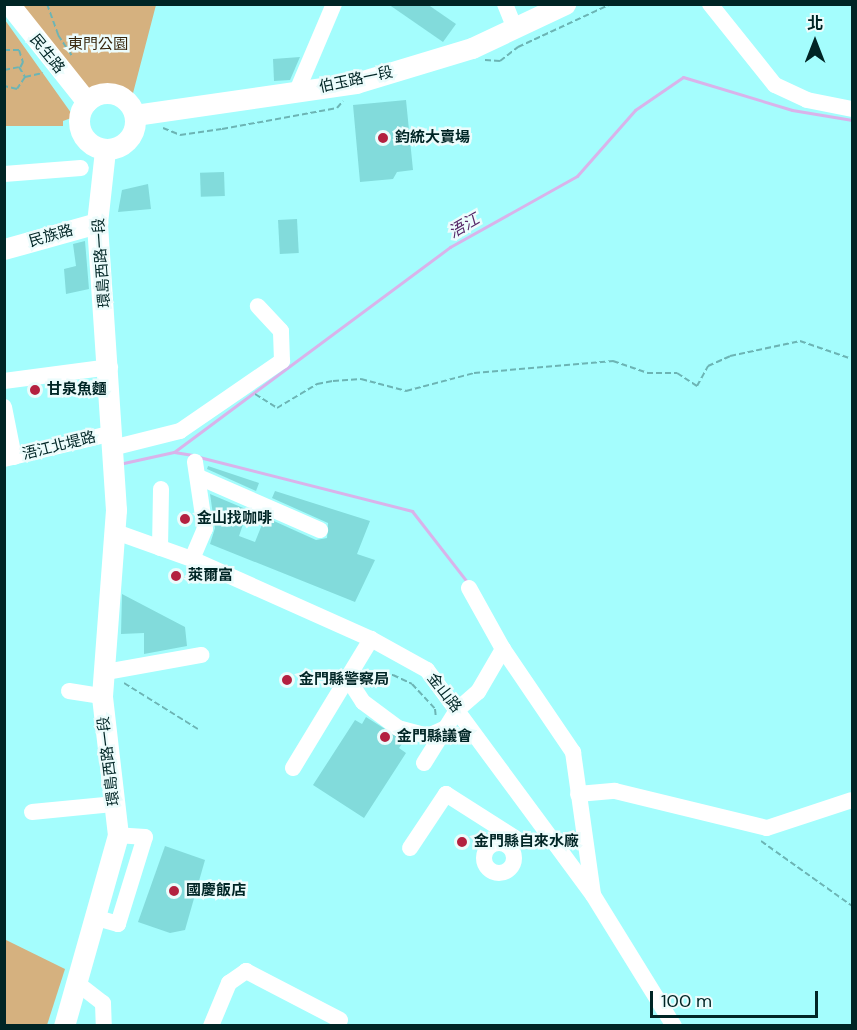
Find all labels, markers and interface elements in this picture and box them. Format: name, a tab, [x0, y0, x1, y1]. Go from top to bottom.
north arrow	[785, 12, 845, 72]
text: 北	[807, 13, 823, 34]
street label: 民生路	[26, 31, 68, 77]
park label: 東門公園	[68, 36, 128, 54]
street label: 伯玉路一段	[317, 63, 395, 97]
place label: 鈞統大賣場	[395, 129, 470, 147]
marker: 鈞統大賣場	[376, 131, 390, 145]
water label: 浯江	[445, 210, 483, 242]
street label: 環島西路一段	[90, 217, 114, 309]
street label: 民族路	[27, 221, 75, 251]
place label: 甘泉魚麵	[47, 381, 107, 399]
marker: 甘泉魚麵	[28, 383, 42, 397]
street label: 浯江北堤路	[20, 428, 98, 464]
place label: 金山找咖啡	[197, 510, 272, 528]
marker: 金山找咖啡	[178, 512, 192, 526]
place label: 萊爾富	[188, 567, 233, 585]
marker: 萊爾富	[169, 569, 183, 583]
street label: 金山路	[423, 670, 465, 716]
place label: 金門縣警察局	[299, 671, 389, 689]
marker: 金門縣警察局	[280, 673, 294, 687]
street label: 環島西路一段	[95, 715, 123, 807]
place label: 金門縣議會	[397, 728, 472, 746]
marker: 金門縣議會	[378, 730, 392, 744]
place label: 金門縣自來水廠	[474, 833, 579, 851]
marker: 金門縣自來水廠	[455, 835, 469, 849]
place label: 國慶飯店	[186, 882, 246, 900]
marker: 國慶飯店	[167, 884, 181, 898]
scale bar	[653, 979, 821, 1017]
text: 100 m	[661, 989, 712, 1013]

